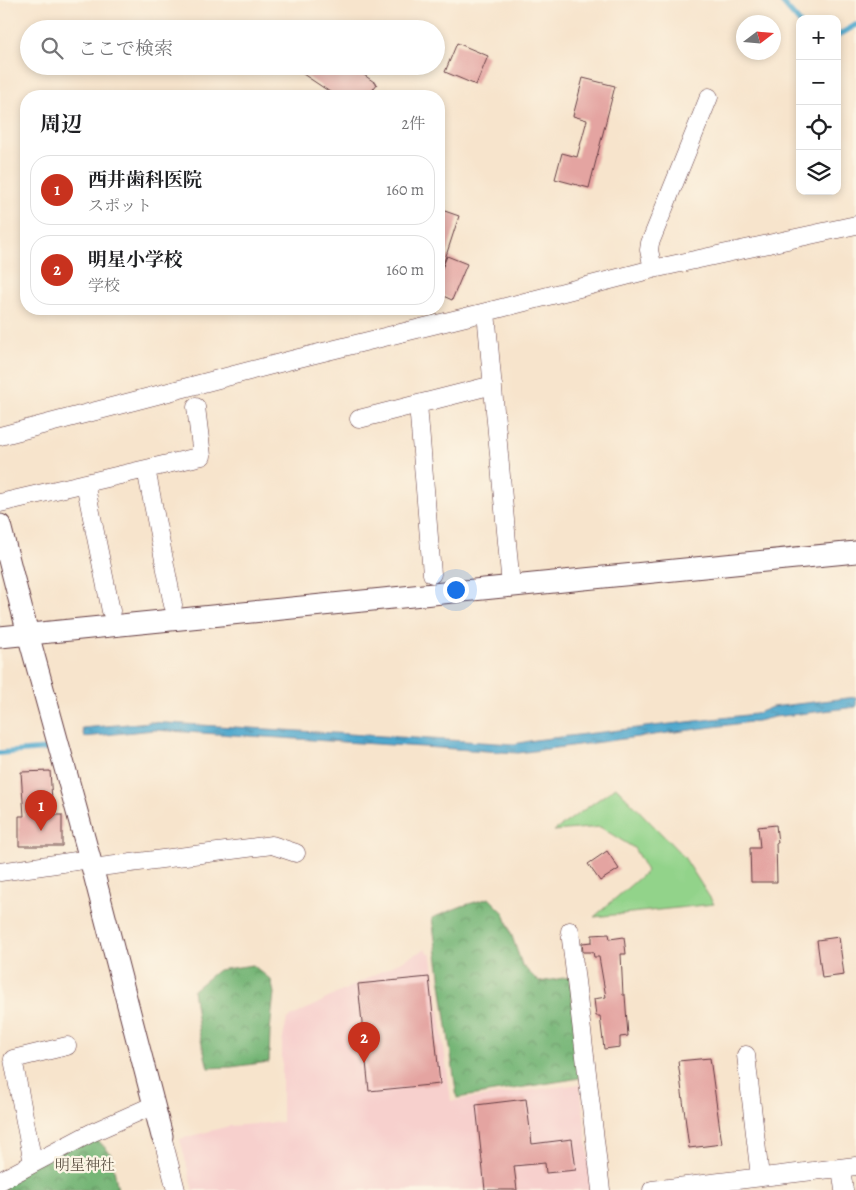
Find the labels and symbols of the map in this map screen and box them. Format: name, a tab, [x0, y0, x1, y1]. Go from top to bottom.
north arrow	[736, 15, 781, 60]
your location	[443, 577, 469, 603]
pin: 1	[25, 790, 57, 831]
pin: 2	[348, 1022, 380, 1063]
park label: 明星神社	[55, 1155, 115, 1175]

